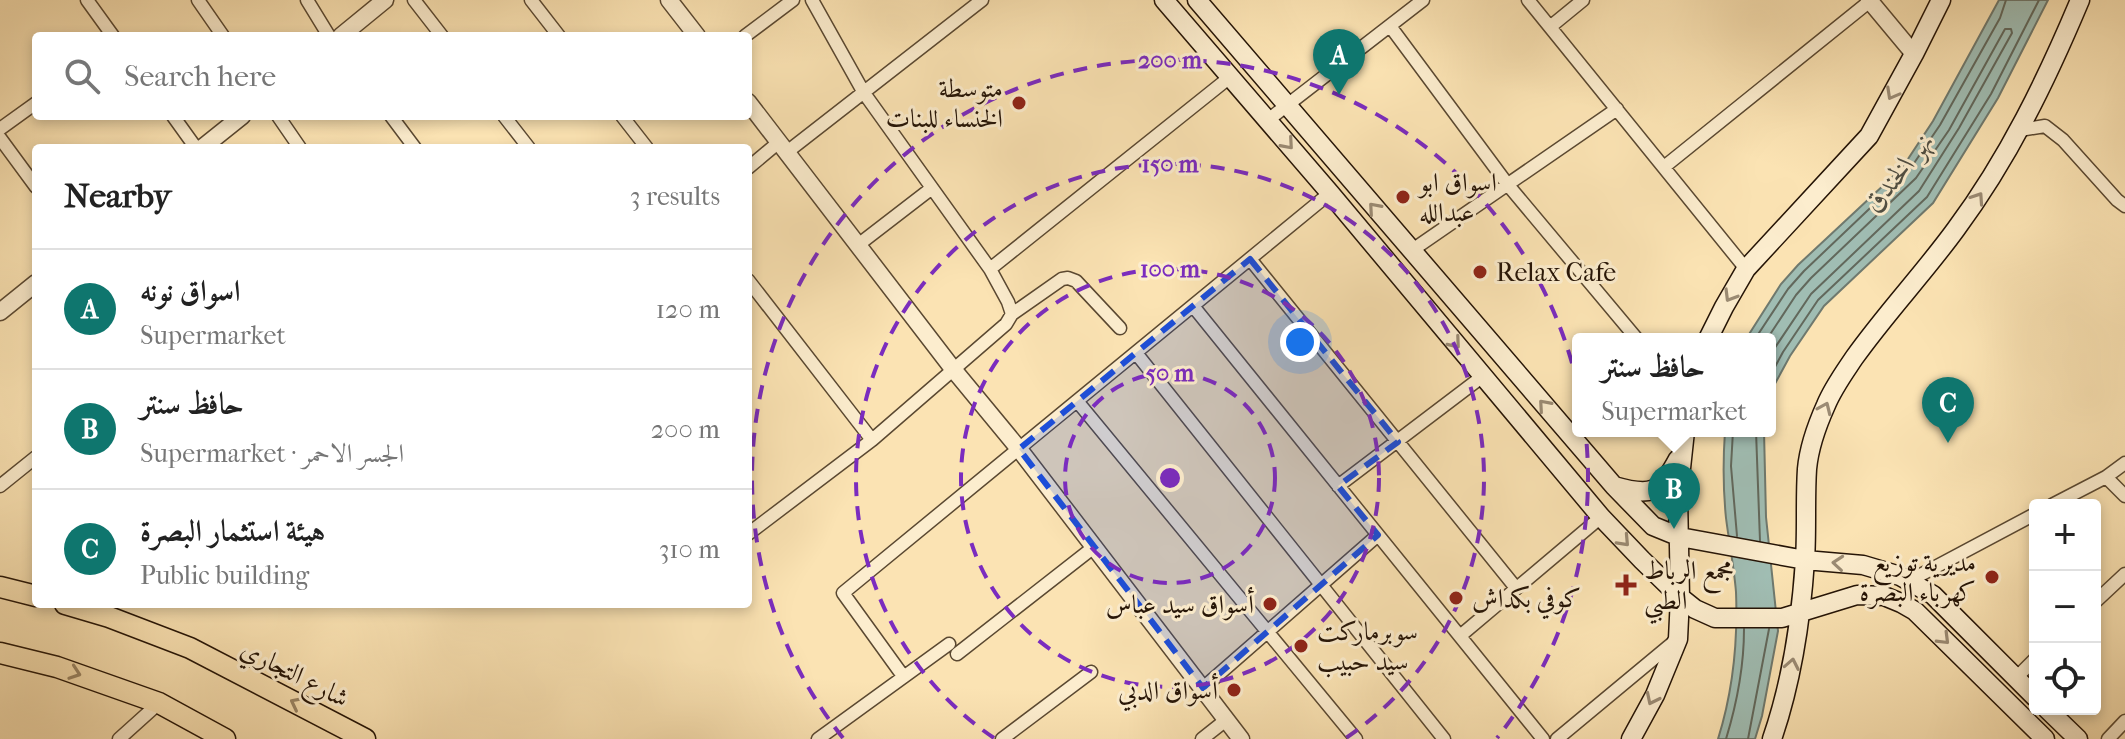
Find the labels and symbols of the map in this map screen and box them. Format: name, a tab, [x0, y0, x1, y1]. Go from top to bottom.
pin: A	[1313, 29, 1365, 95]
text: 200 m	[1138, 46, 1203, 74]
place label: متوسطة الخنساء للبنات	[886, 73, 1003, 134]
one-way arrow	[1886, 85, 1902, 100]
marker: متوسطة الخنساء للبنات	[1010, 94, 1028, 112]
water label: نهر الخندق	[1856, 125, 1942, 219]
one-way arrow	[1278, 135, 1293, 149]
text: 150 m	[1141, 150, 1200, 178]
place label: اسواق ابو عبدالله	[1416, 167, 1497, 228]
marker: اسواق ابو عبدالله	[1394, 188, 1412, 206]
one-way arrow	[1968, 192, 1983, 206]
one-way arrow	[1369, 203, 1384, 218]
text: 100 m	[1140, 255, 1201, 283]
place label: Relax Cafe	[1496, 257, 1616, 288]
marker: Relax Cafe	[1471, 263, 1489, 281]
one-way arrow	[1725, 287, 1740, 302]
your location	[1280, 322, 1320, 362]
one-way arrow	[1445, 334, 1460, 348]
text: 50 m	[1146, 359, 1195, 387]
pin: C	[1922, 377, 1974, 443]
one-way arrow	[1539, 400, 1554, 415]
one-way arrow	[1816, 401, 1832, 416]
pin: B	[1648, 463, 1700, 529]
centre of rings	[1156, 464, 1184, 492]
one-way arrow	[1615, 532, 1630, 546]
place label: مديرية توزيع كهرباء البصرة	[1860, 547, 1976, 609]
place label: مجمع الرباط الطبي	[1644, 555, 1734, 624]
one-way arrow	[1831, 555, 1844, 572]
marker: مديرية توزيع كهرباء البصرة	[1983, 568, 2001, 586]
marker: مجمع الرباط الطبي	[1615, 574, 1637, 596]
place label: كوفي بكداش	[1472, 583, 1581, 620]
place label: أسواق سيد عباس	[1106, 587, 1254, 621]
marker: كوفي بكداش	[1447, 589, 1465, 607]
marker: أسواق سيد عباس	[1261, 595, 1279, 613]
place label: سوبرماركت سيد حبيب	[1317, 616, 1418, 678]
one-way arrow	[1935, 630, 1949, 644]
street label: شارع التجاري	[233, 633, 354, 719]
marker: سوبرماركت سيد حبيب	[1292, 637, 1310, 655]
one-way arrow	[1783, 657, 1800, 671]
one-way arrow	[67, 664, 81, 680]
place label: أسواق الدبي	[1118, 673, 1218, 712]
marker: أسواق الدبي	[1225, 681, 1243, 699]
one-way arrow	[1646, 691, 1662, 706]
one-way arrow	[290, 697, 305, 712]

